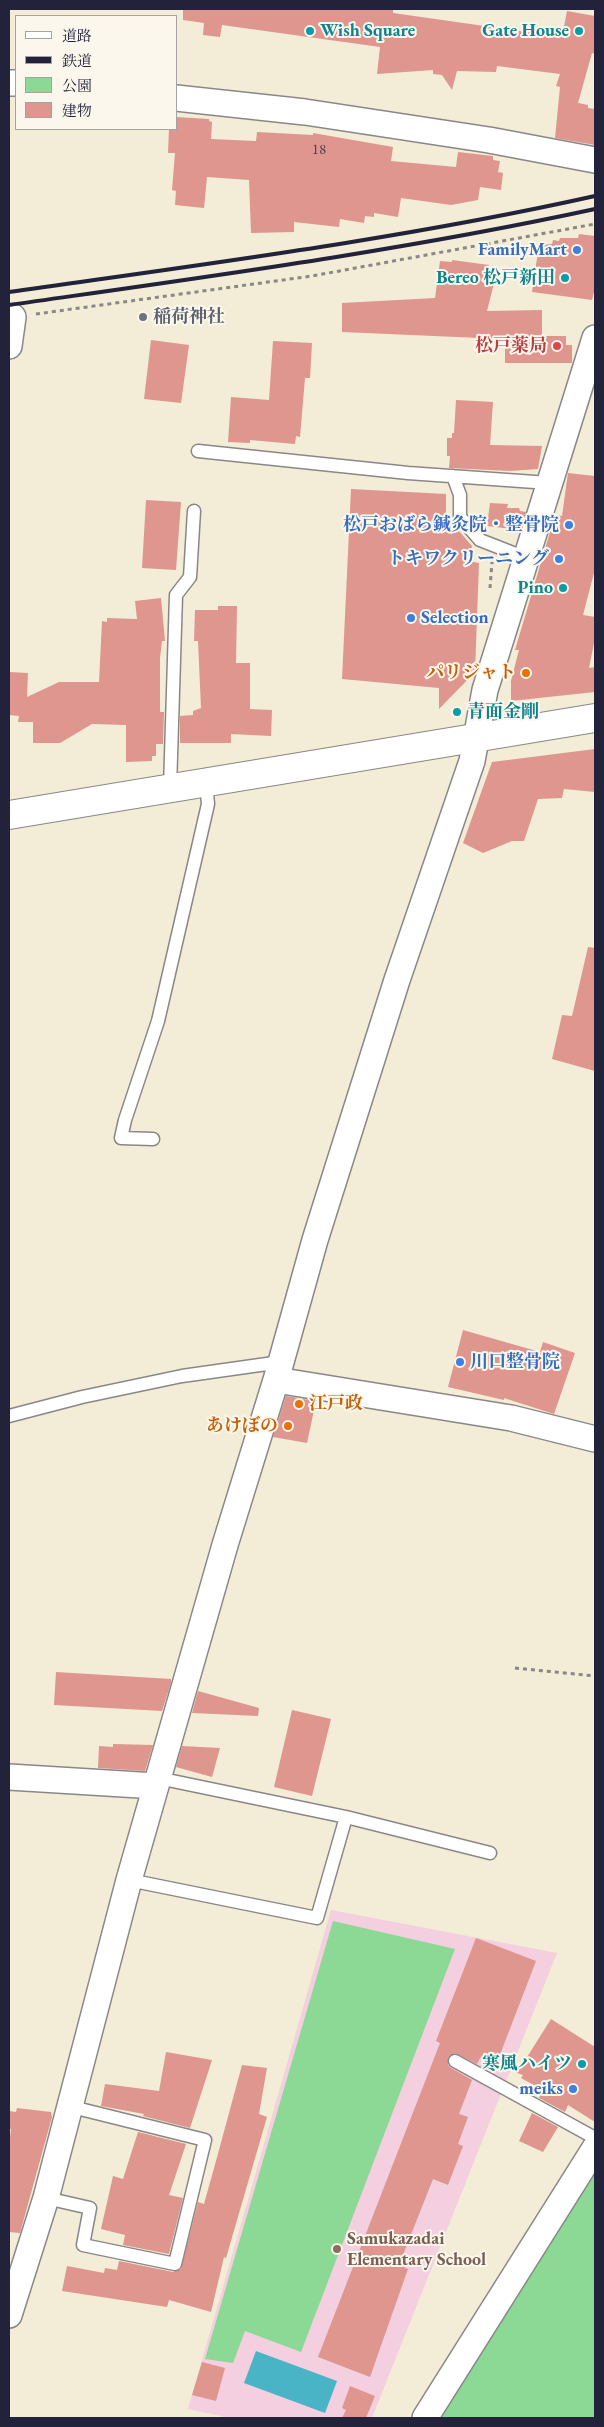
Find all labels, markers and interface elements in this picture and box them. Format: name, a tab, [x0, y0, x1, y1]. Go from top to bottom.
legend	[15, 15, 178, 130]
place label: Wish Square	[320, 20, 415, 42]
place label: Gate House	[482, 20, 569, 42]
marker: Wish Square	[304, 25, 316, 37]
marker: Gate House	[573, 25, 585, 37]
text: 道路	[62, 26, 92, 45]
text: 鉄道	[62, 51, 92, 70]
text: 公園	[62, 76, 92, 95]
text: 建物	[62, 101, 92, 120]
house number: 18	[312, 141, 326, 159]
place label: FamilyMart	[478, 239, 567, 261]
marker: FamilyMart	[571, 244, 583, 256]
place label: Bereo 松戸新田	[436, 267, 555, 289]
marker: Bereo 松戸新田	[559, 272, 571, 284]
place label: 稲荷神社	[153, 306, 225, 328]
marker: 稲荷神社	[137, 311, 149, 323]
place label: 松戸薬局	[475, 335, 547, 357]
marker: 松戸薬局	[551, 340, 563, 352]
place label: 松戸おばら鍼灸院・整骨院	[343, 514, 559, 536]
marker: 松戸おばら鍼灸院・整骨院	[563, 519, 575, 531]
place label: トキワクリーニング	[387, 548, 549, 570]
marker: トキワクリーニング	[553, 553, 565, 565]
place label: Pino	[518, 577, 553, 599]
marker: Pino	[557, 582, 569, 594]
place label: Selection	[421, 607, 489, 629]
marker: Selection	[405, 612, 417, 624]
place label: パリジャト	[426, 662, 516, 684]
marker: パリジャト	[520, 667, 532, 679]
place label: 青面金剛	[467, 701, 539, 723]
marker: 青面金剛	[451, 706, 463, 718]
place label: 川口整骨院	[470, 1351, 560, 1373]
marker: 川口整骨院	[454, 1356, 466, 1368]
place label: 江戸政	[309, 1393, 363, 1415]
marker: 江戸政	[293, 1398, 305, 1410]
place label: あけぼの	[206, 1415, 278, 1437]
marker: あけぼの	[282, 1420, 294, 1432]
place label: 寒風ハイツ	[482, 2053, 572, 2075]
marker: 寒風ハイツ	[576, 2058, 588, 2070]
place label: meiks	[519, 2078, 563, 2100]
marker: meiks	[567, 2083, 579, 2095]
place label: Samukazadai Elementary School	[347, 2228, 486, 2270]
marker: Samukazadai Elementary School	[331, 2243, 343, 2255]

